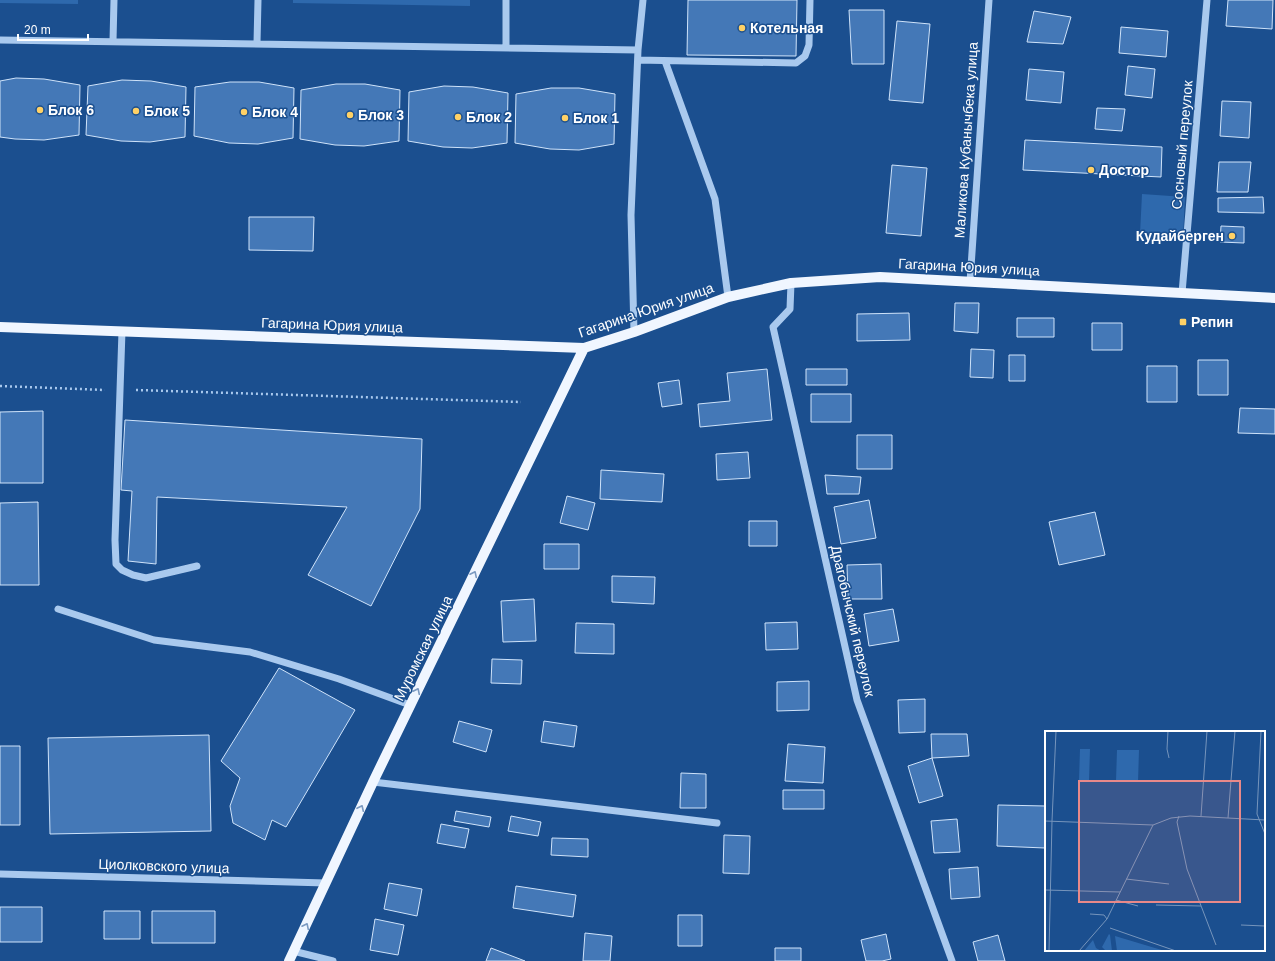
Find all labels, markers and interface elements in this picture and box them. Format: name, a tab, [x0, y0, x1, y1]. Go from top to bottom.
scale bar	[18, 16, 88, 42]
place label: Котельная	[750, 20, 823, 36]
text: 20 m	[24, 23, 51, 37]
marker: Котельная	[737, 23, 747, 33]
street label: Маликова Кубанычбека улица	[951, 41, 981, 239]
street label: Сосновый переулок	[1168, 79, 1196, 210]
place label: Блок 6	[48, 102, 94, 118]
place label: Блок 5	[144, 103, 190, 119]
place label: Блок 4	[252, 104, 298, 120]
marker: Блок 6	[35, 105, 45, 115]
marker: Блок 5	[131, 106, 141, 116]
marker: Блок 4	[239, 107, 249, 117]
place label: Блок 3	[358, 107, 404, 123]
place label: Блок 2	[466, 109, 512, 125]
marker: Блок 3	[345, 110, 355, 120]
place label: Блок 1	[573, 110, 619, 126]
marker: Блок 2	[453, 112, 463, 122]
marker: Блок 1	[560, 113, 570, 123]
place label: Достор	[1099, 162, 1149, 178]
marker: Достор	[1086, 165, 1096, 175]
place label: Кудайберген	[1136, 228, 1224, 244]
marker: Кудайберген	[1227, 231, 1237, 241]
street label: Гагарина Юрия улица	[898, 255, 1040, 279]
street label: Гагарина Юрия улица	[576, 279, 716, 341]
place label: Репин	[1191, 314, 1233, 330]
street label: Гагарина Юрия улица	[261, 315, 403, 335]
marker: Репин	[1178, 317, 1188, 327]
street label: Драгобычский переулок	[828, 543, 878, 699]
one-way arrow	[469, 571, 477, 578]
street label: Муромская улица	[391, 593, 455, 703]
one-way arrow	[412, 688, 420, 695]
inset map	[1045, 731, 1265, 951]
one-way arrow	[356, 805, 364, 813]
street label: Циолковского улица	[98, 856, 230, 876]
one-way arrow	[301, 923, 309, 930]

